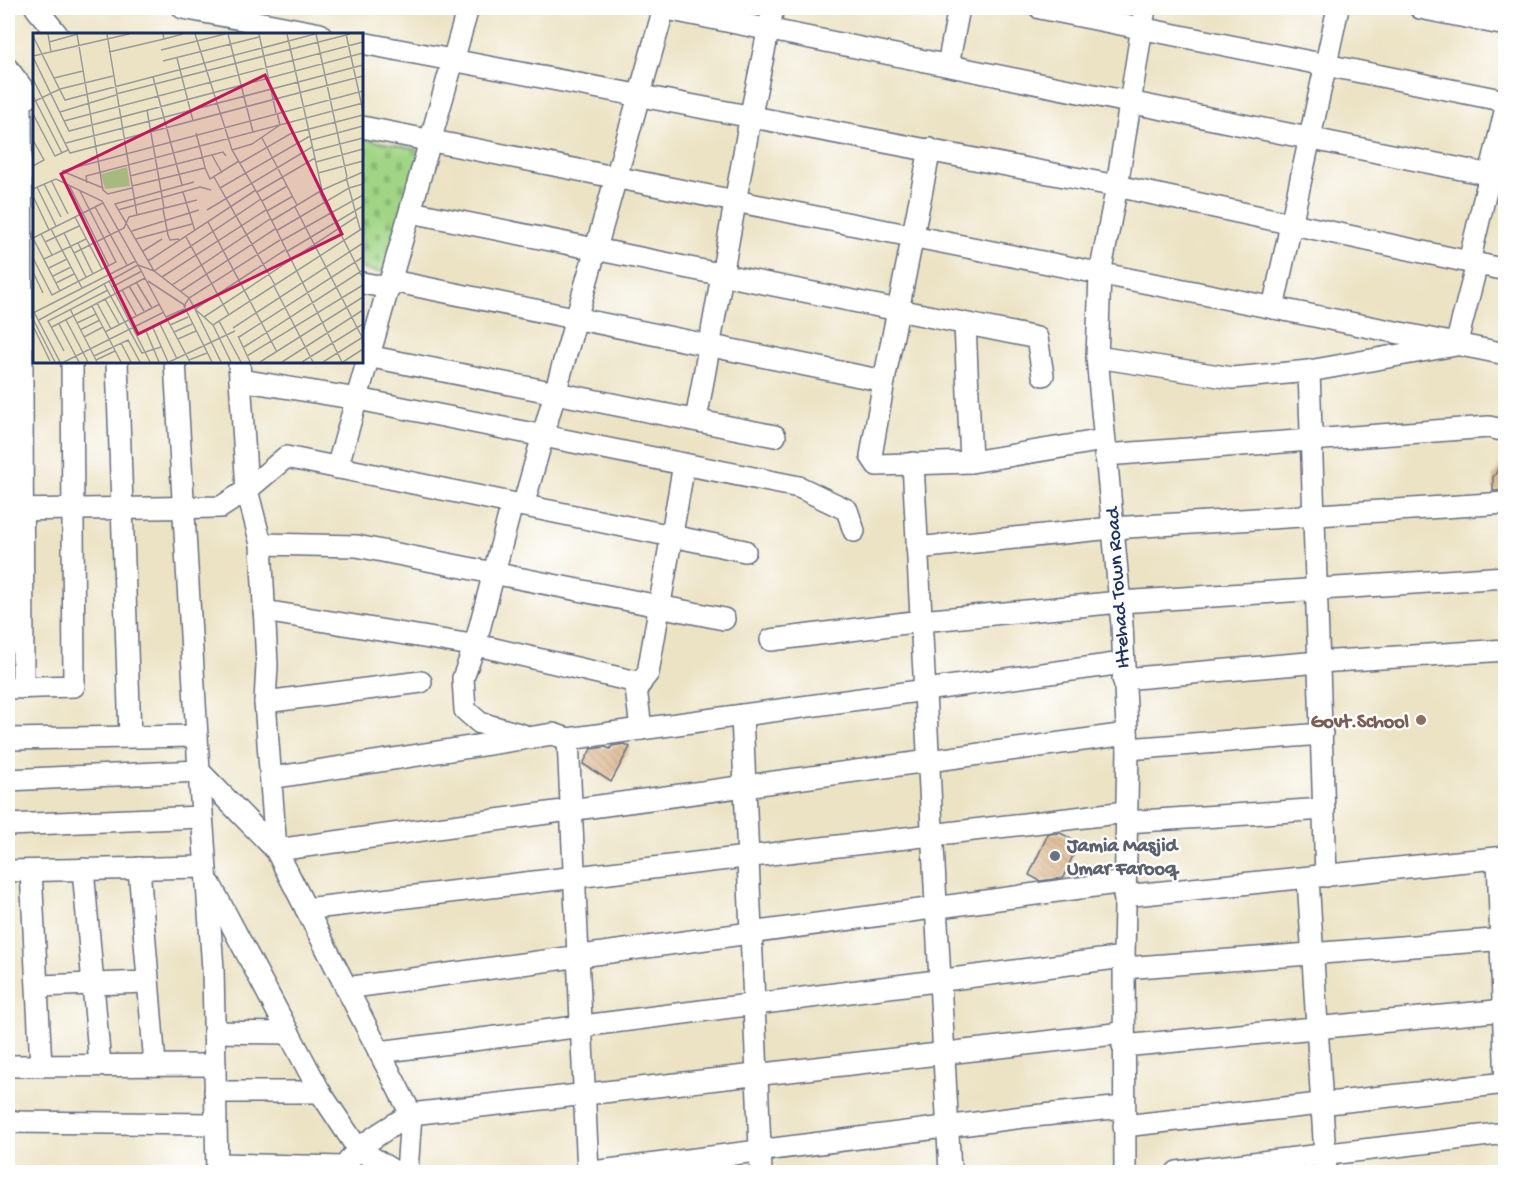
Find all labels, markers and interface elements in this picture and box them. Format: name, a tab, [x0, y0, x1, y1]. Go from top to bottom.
inset map	[33, 33, 363, 363]
street label: Ittehad Town Road	[1102, 504, 1137, 669]
place label: Govt.School	[1311, 712, 1410, 735]
marker: Govt.School	[1414, 713, 1428, 727]
place label: Jamia Masjid Umar Farooq	[1066, 836, 1180, 882]
marker: Jamia Masjid Umar Farooq	[1048, 849, 1062, 863]

